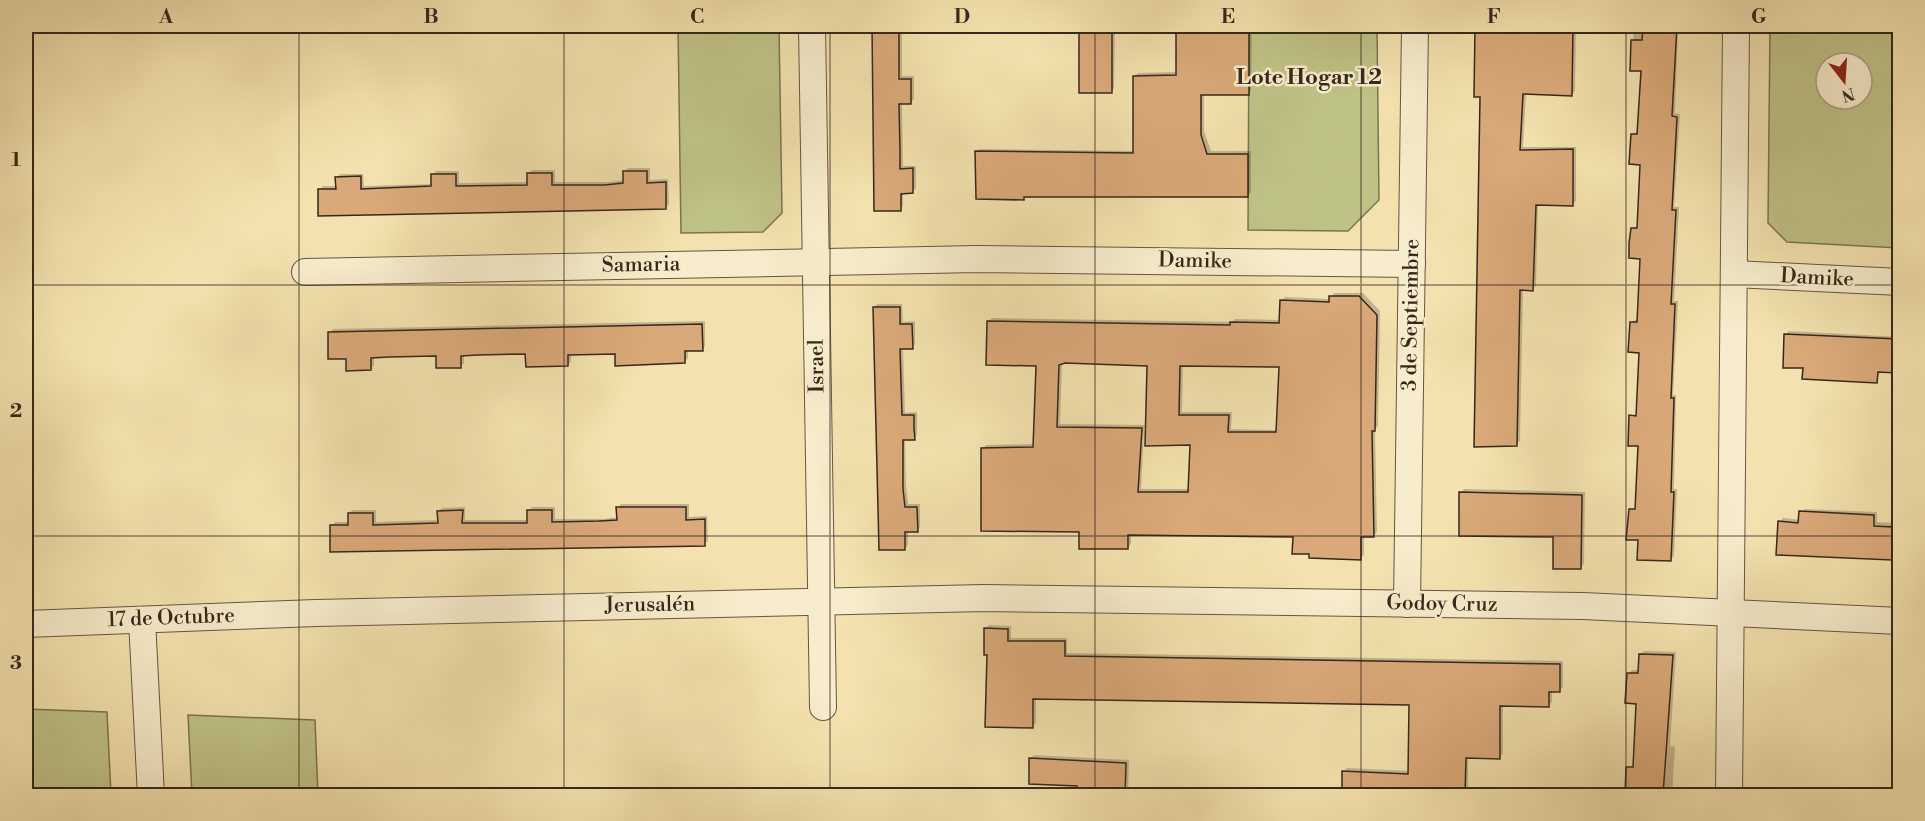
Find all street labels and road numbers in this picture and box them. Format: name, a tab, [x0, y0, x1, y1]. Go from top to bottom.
street label: 3 de Septiembre	[1397, 239, 1425, 391]
street label: Damike	[1158, 247, 1232, 275]
street label: Samaria	[601, 251, 681, 279]
street label: Damike	[1780, 263, 1854, 293]
street label: Israel	[804, 339, 830, 393]
street label: Godoy Cruz	[1386, 590, 1498, 618]
street label: Jerusalén	[604, 591, 696, 619]
street label: 17 de Octubre	[107, 603, 235, 633]

